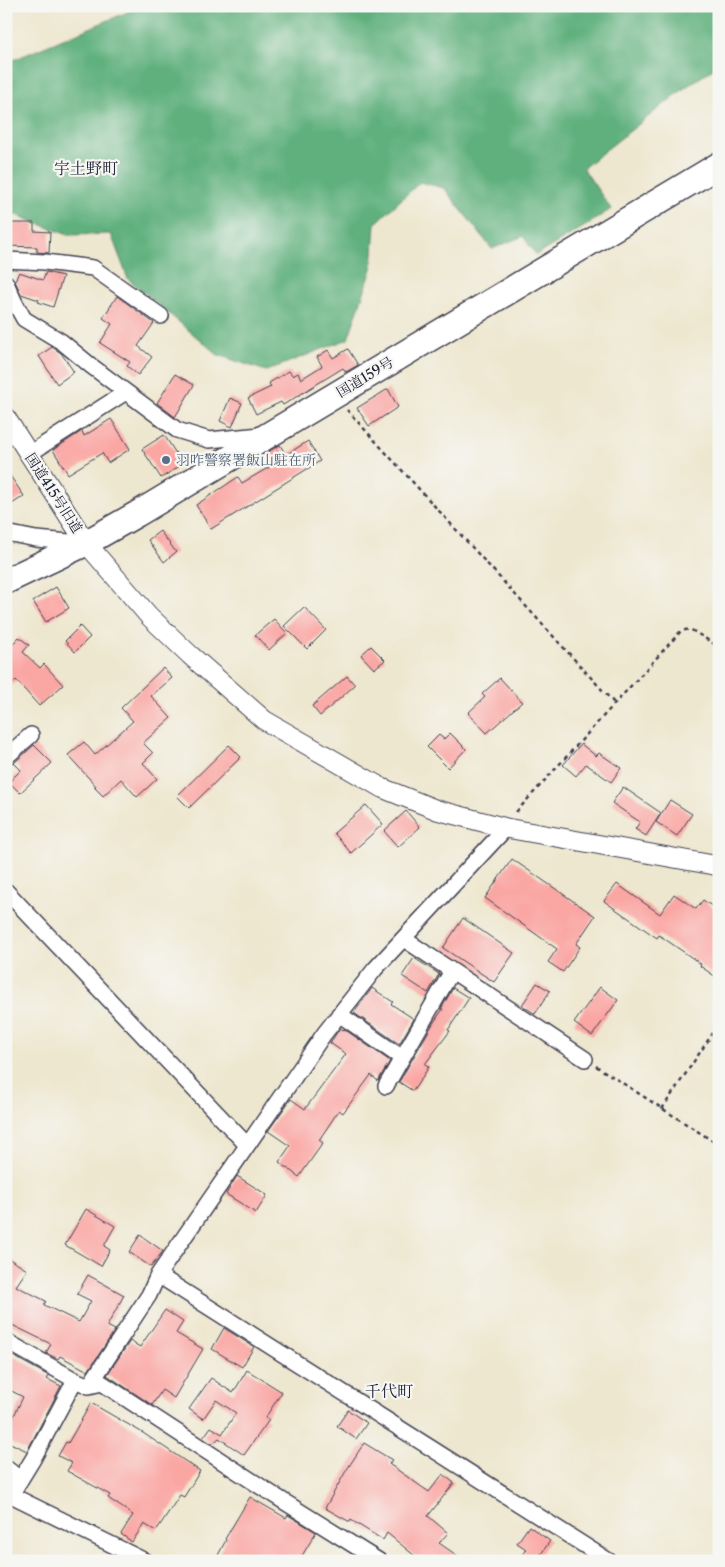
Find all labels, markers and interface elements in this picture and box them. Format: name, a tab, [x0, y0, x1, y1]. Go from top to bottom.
district label: 宇土野町	[54, 158, 118, 178]
street label: 国道159号	[333, 353, 397, 401]
street label: 国道415号旧道	[22, 450, 86, 536]
place label: 羽咋警察署飯山駐在所	[176, 451, 316, 469]
marker: 羽咋警察署飯山駐在所	[160, 454, 172, 466]
district label: 千代町	[365, 1381, 413, 1401]

